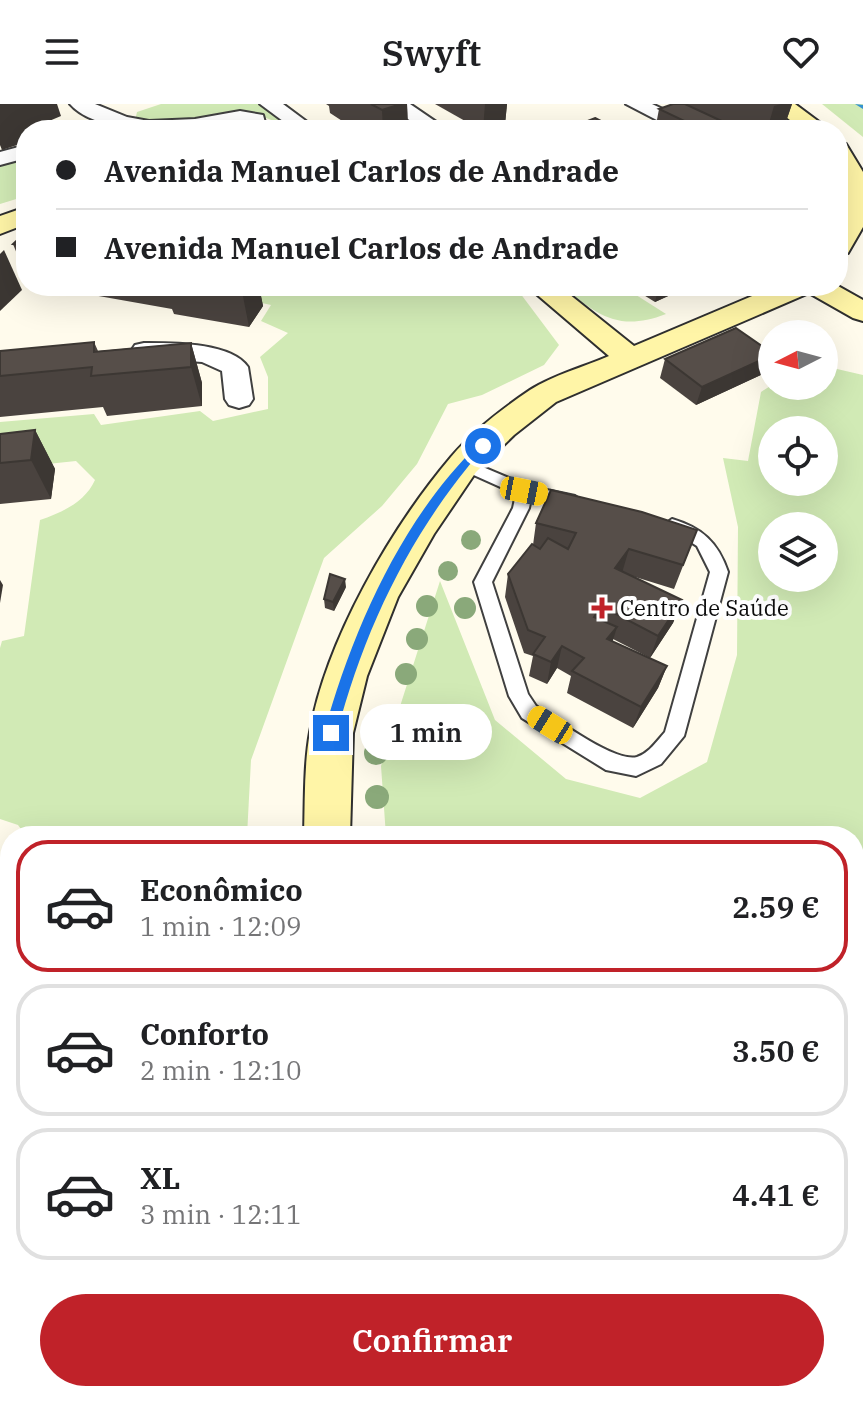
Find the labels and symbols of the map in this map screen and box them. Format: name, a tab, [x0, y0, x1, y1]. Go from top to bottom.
north arrow	[758, 320, 838, 400]
route start	[465, 428, 501, 464]
car	[498, 475, 550, 507]
place label: Centro de Saúde	[620, 593, 789, 622]
marker: Centro de Saúde	[591, 597, 613, 619]
car	[523, 702, 577, 748]
callout: 1 min	[359, 705, 491, 761]
route end	[313, 715, 349, 751]

